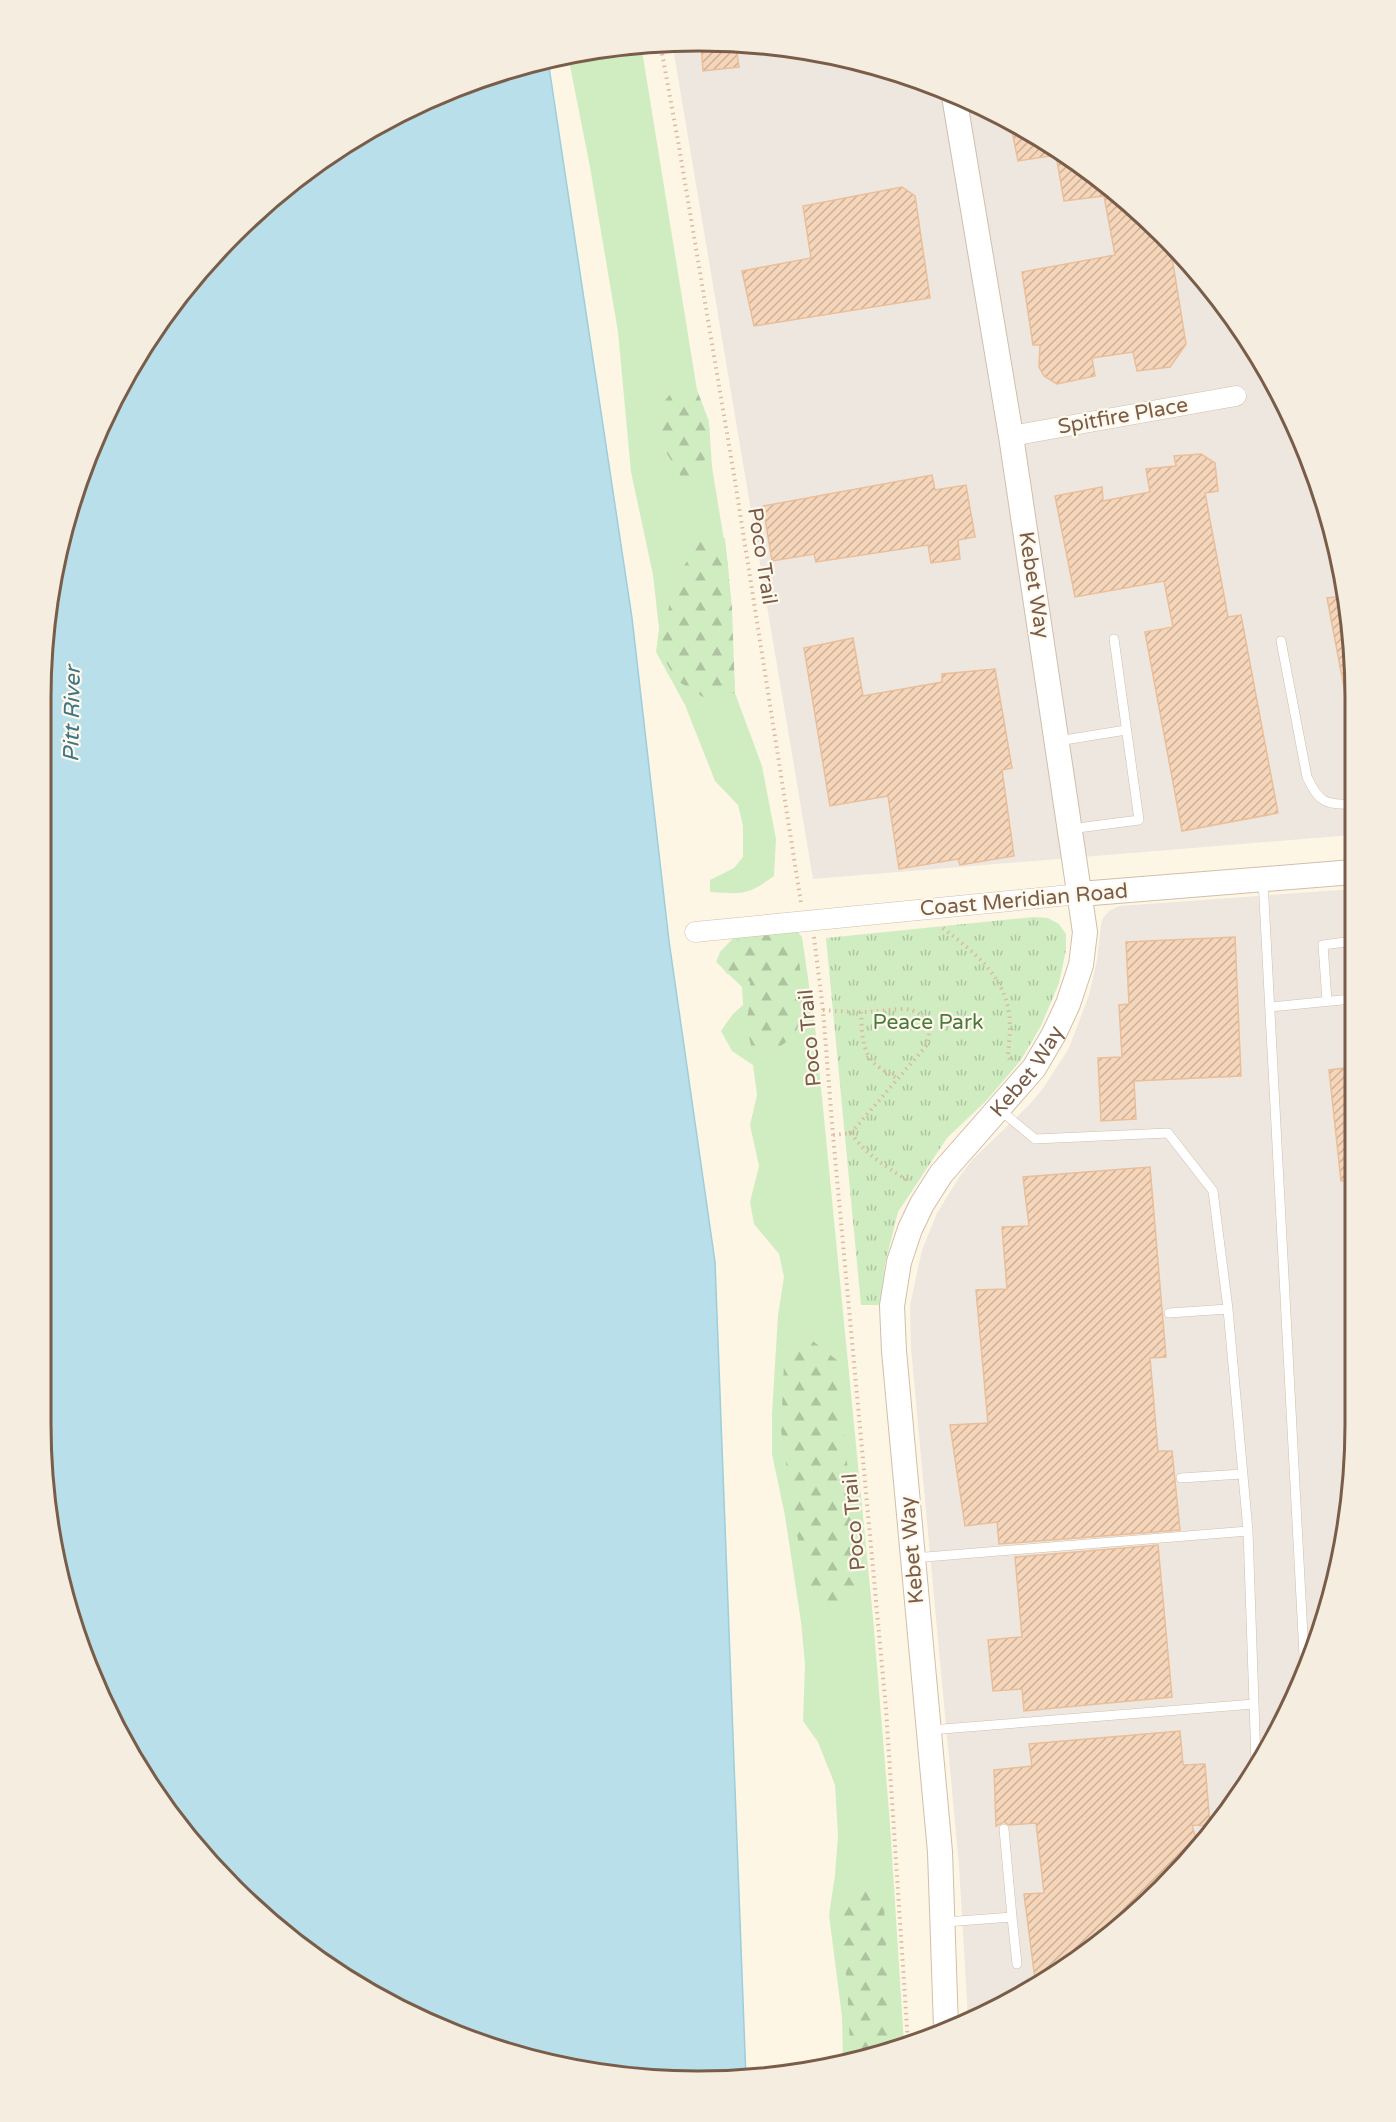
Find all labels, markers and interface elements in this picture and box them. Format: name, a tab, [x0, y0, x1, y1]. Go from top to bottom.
street label: Spitfire Place	[1056, 392, 1190, 440]
street label: Poco Trail	[742, 506, 782, 606]
street label: Kebet Way	[1013, 530, 1055, 640]
water label: Pitt River	[58, 663, 86, 762]
street label: Coast Meridian Road	[919, 878, 1129, 922]
street label: Poco Trail	[793, 988, 827, 1088]
park label: Peace Park	[873, 1010, 983, 1035]
street label: Kebet Way	[984, 1022, 1069, 1122]
street label: Poco Trail	[837, 1472, 871, 1572]
street label: Kebet Way	[895, 1495, 929, 1605]

